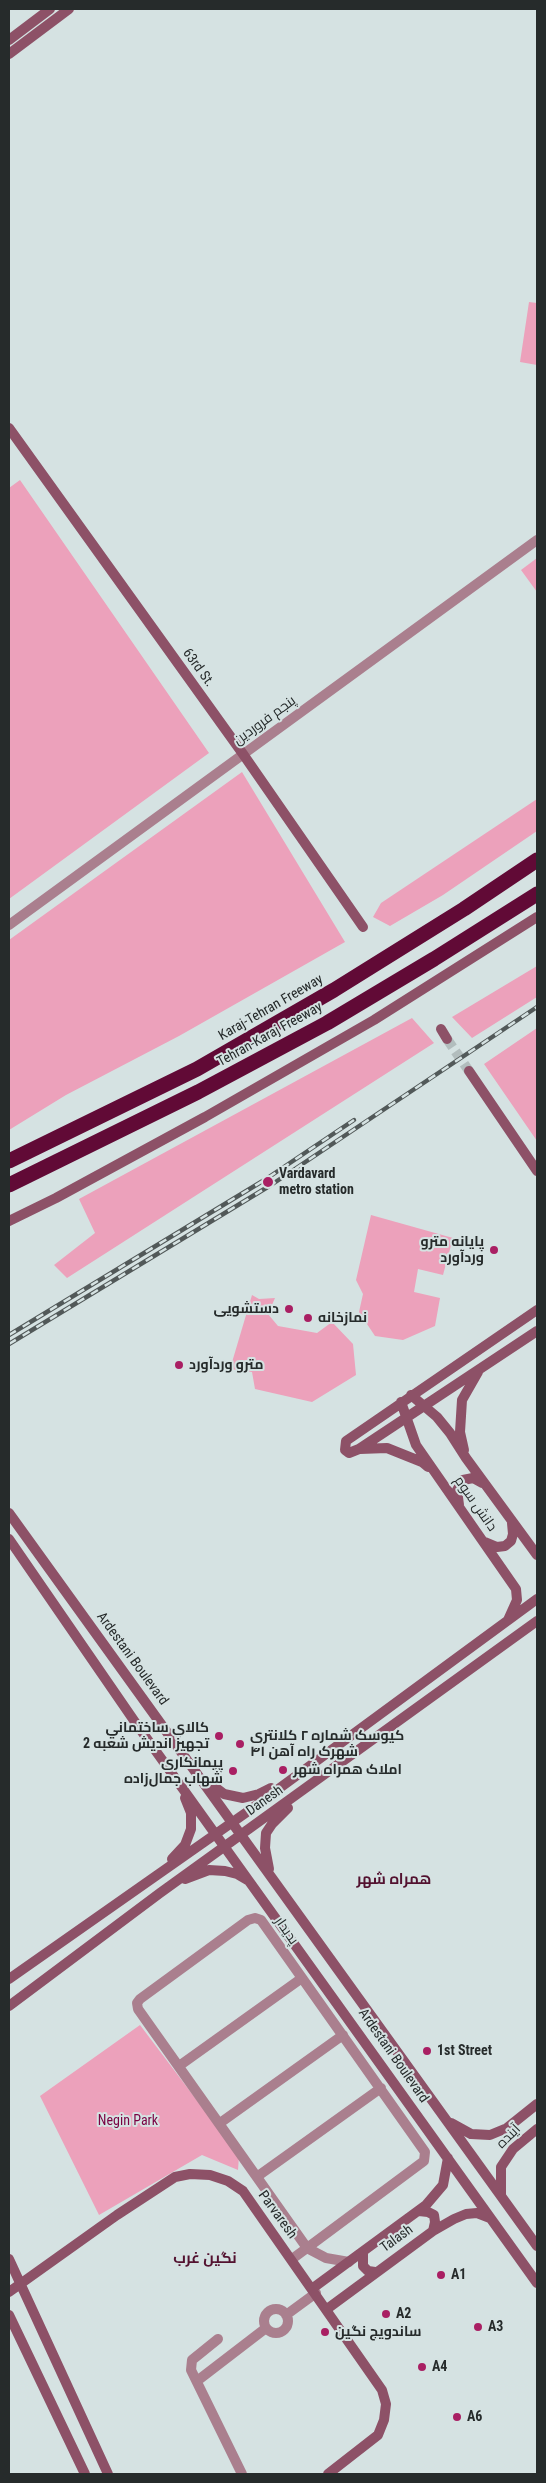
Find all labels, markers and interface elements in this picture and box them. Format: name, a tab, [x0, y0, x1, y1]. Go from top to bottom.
street label: 63rd St.	[179, 646, 217, 690]
street label: پنجم فروردین	[231, 693, 299, 749]
street label: Karaj-Tehran Freeway	[216, 971, 326, 1045]
street label: Tehran-Karaj Freeway	[214, 999, 326, 1071]
place label: Vardavard metro station	[279, 1166, 354, 1198]
marker: Vardavard metro station	[261, 1175, 275, 1189]
place label: پایانه مترو وردآورد	[421, 1234, 484, 1266]
marker: پایانه مترو وردآورد	[488, 1244, 500, 1256]
place label: دستشویی	[213, 1301, 279, 1317]
marker: دستشویی	[283, 1303, 295, 1315]
place label: نمازخانه	[318, 1310, 367, 1326]
marker: نمازخانه	[302, 1312, 314, 1324]
place label: مترو وردآورد	[189, 1357, 263, 1373]
marker: مترو وردآورد	[173, 1359, 185, 1371]
street label: دانش سوم	[450, 1473, 500, 1535]
street label: Ardestani Boulevard	[93, 1609, 171, 1709]
place label: كالاي ساختماني تجهيز انديش شعبه 2	[83, 1720, 209, 1752]
place label: کیوسک شماره ۲ کلانتری ۴۱ شهرک راه آهن	[250, 1728, 404, 1760]
marker: كالاي ساختماني تجهيز انديش شعبه 2	[213, 1730, 225, 1742]
marker: کیوسک شماره ۲ کلانتری ۴۱ شهرک راه آهن	[234, 1738, 246, 1750]
place label: پیمانکاری شهاب جمال‌زاده	[124, 1755, 223, 1788]
place label: املاک همراه شهر	[293, 1762, 402, 1778]
marker: املاک همراه شهر	[277, 1764, 289, 1776]
marker: پیمانکاری شهاب جمال‌زاده	[227, 1765, 239, 1777]
street label: Danesh	[243, 1782, 287, 1820]
district label: همراه شهر	[357, 1871, 431, 1889]
street label: پدیدار	[271, 1914, 301, 1948]
street label: Ardestani Boulevard	[354, 2006, 432, 2106]
place label: 1st Street	[437, 2043, 492, 2059]
marker: 1st Street	[421, 2045, 433, 2057]
park label: Negin Park	[98, 2113, 158, 2129]
street label: آینده	[493, 2121, 525, 2153]
street label: Parvaresh	[254, 2188, 300, 2242]
street label: Talash	[377, 2222, 417, 2256]
district label: نگین غرب	[173, 2250, 237, 2268]
place label: A1	[451, 2267, 466, 2283]
marker: A1	[435, 2269, 447, 2281]
place label: A2	[396, 2306, 411, 2322]
marker: A2	[380, 2308, 392, 2320]
place label: A3	[488, 2319, 503, 2335]
marker: A3	[472, 2321, 484, 2333]
place label: ساندویج نگین	[335, 2324, 421, 2340]
marker: ساندویج نگین	[319, 2326, 331, 2338]
place label: A4	[432, 2359, 447, 2375]
marker: A4	[416, 2361, 428, 2373]
place label: A6	[467, 2409, 482, 2425]
marker: A6	[451, 2411, 463, 2423]

